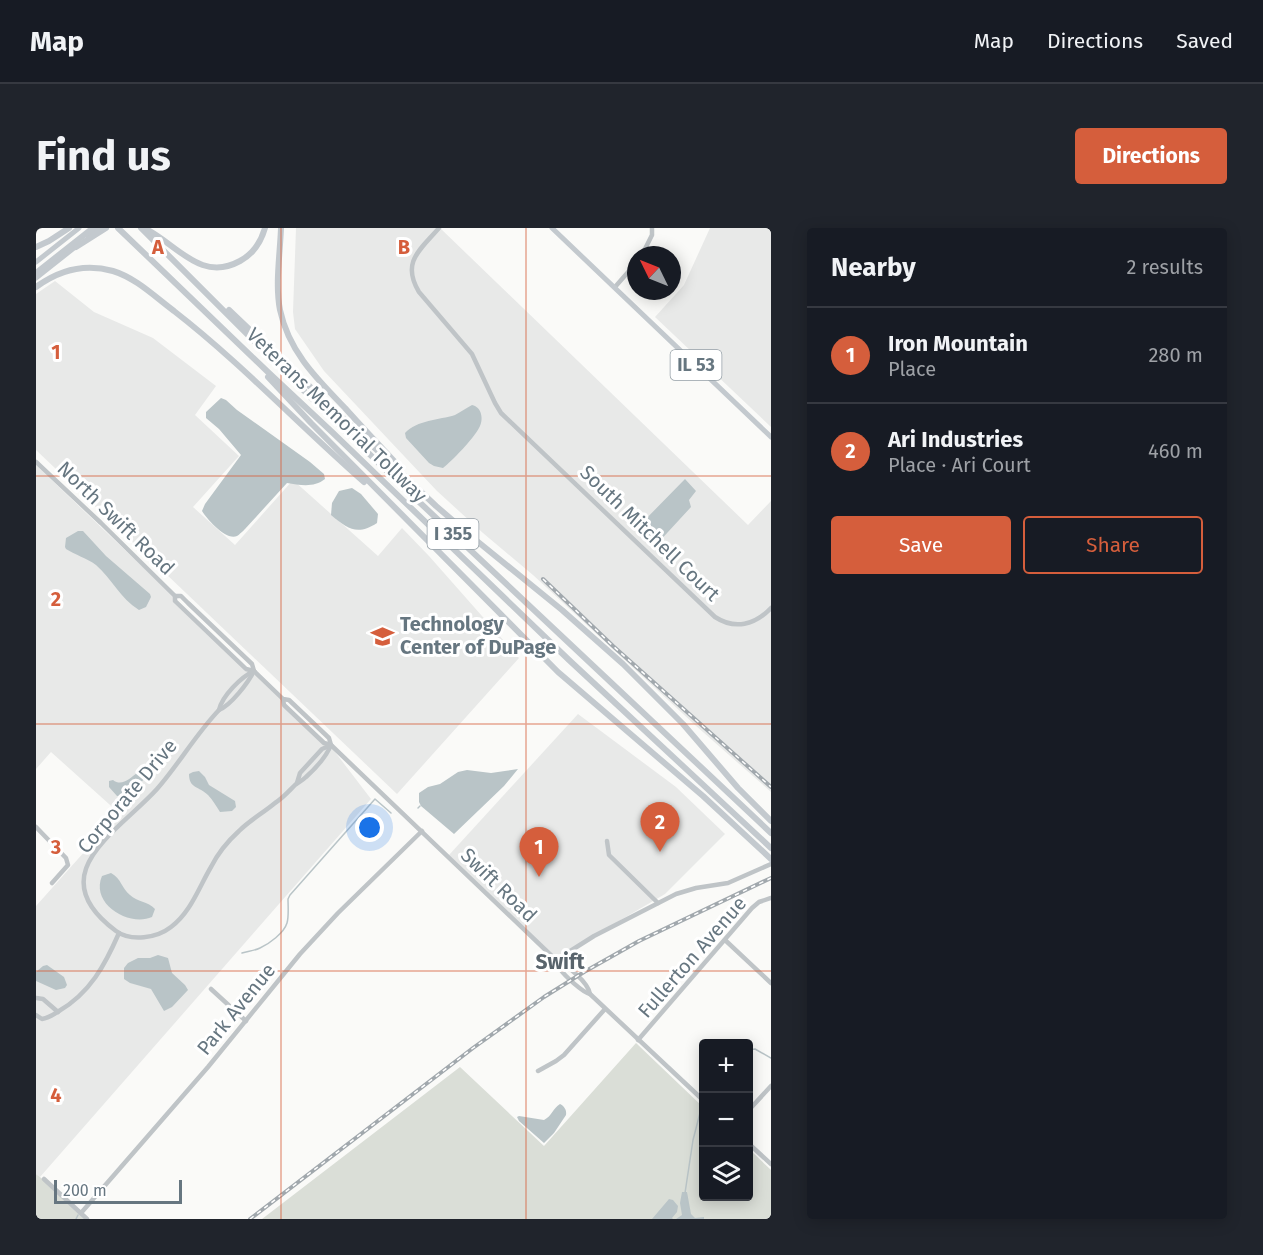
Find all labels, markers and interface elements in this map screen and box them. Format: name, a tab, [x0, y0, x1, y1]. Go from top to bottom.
text: Map	[30, 25, 84, 58]
text: Map	[974, 28, 1014, 54]
text: Directions	[1047, 28, 1143, 54]
text: Saved	[1176, 28, 1233, 54]
button: Directions	[1075, 128, 1227, 184]
text: Find us	[36, 131, 171, 181]
text: A	[151, 235, 165, 259]
text: B	[398, 235, 410, 259]
north arrow	[627, 246, 681, 300]
text: Nearby	[831, 252, 916, 283]
text: 2 results	[1126, 255, 1203, 279]
street label: Veterans Memorial Tollway	[242, 323, 432, 508]
text: Iron Mountain	[888, 330, 1028, 357]
text: 1	[51, 340, 61, 364]
text: 1	[846, 343, 855, 367]
text: 280 m	[1148, 343, 1203, 367]
road number: IL 53	[670, 350, 722, 380]
text: Place	[888, 357, 936, 381]
text: Ari Industries	[888, 426, 1023, 453]
text: 2	[845, 439, 856, 463]
text: 460 m	[1148, 439, 1203, 463]
text: Place · Ari Court	[888, 453, 1031, 477]
street label: North Swift Road	[52, 456, 180, 580]
street label: South Mitchell Court	[575, 460, 725, 606]
button: Save	[831, 516, 1011, 574]
button: Share	[1023, 516, 1203, 574]
road number: I 355	[428, 519, 478, 549]
text: 2	[51, 587, 61, 611]
place label: Technology Center of DuPage	[400, 612, 556, 659]
school or university icon: Technology Center of DuPage	[369, 623, 395, 649]
street label: Corporate Drive	[72, 734, 182, 858]
pin: 2	[640, 802, 680, 852]
your location	[355, 813, 384, 842]
pin: 1	[520, 828, 558, 877]
text: 3	[50, 835, 61, 859]
street label: Swift Road	[456, 843, 542, 927]
street label: Fullerton Avenue	[633, 891, 751, 1023]
district label: Swift	[535, 949, 586, 975]
street label: Park Avenue	[192, 958, 280, 1060]
map controls	[699, 1039, 753, 1201]
button: +	[699, 1039, 753, 1093]
text: 4	[50, 1083, 62, 1107]
button: −	[699, 1093, 753, 1147]
button: layers	[699, 1147, 753, 1201]
scale bar	[54, 1177, 182, 1204]
text: 200 m	[63, 1181, 107, 1200]

